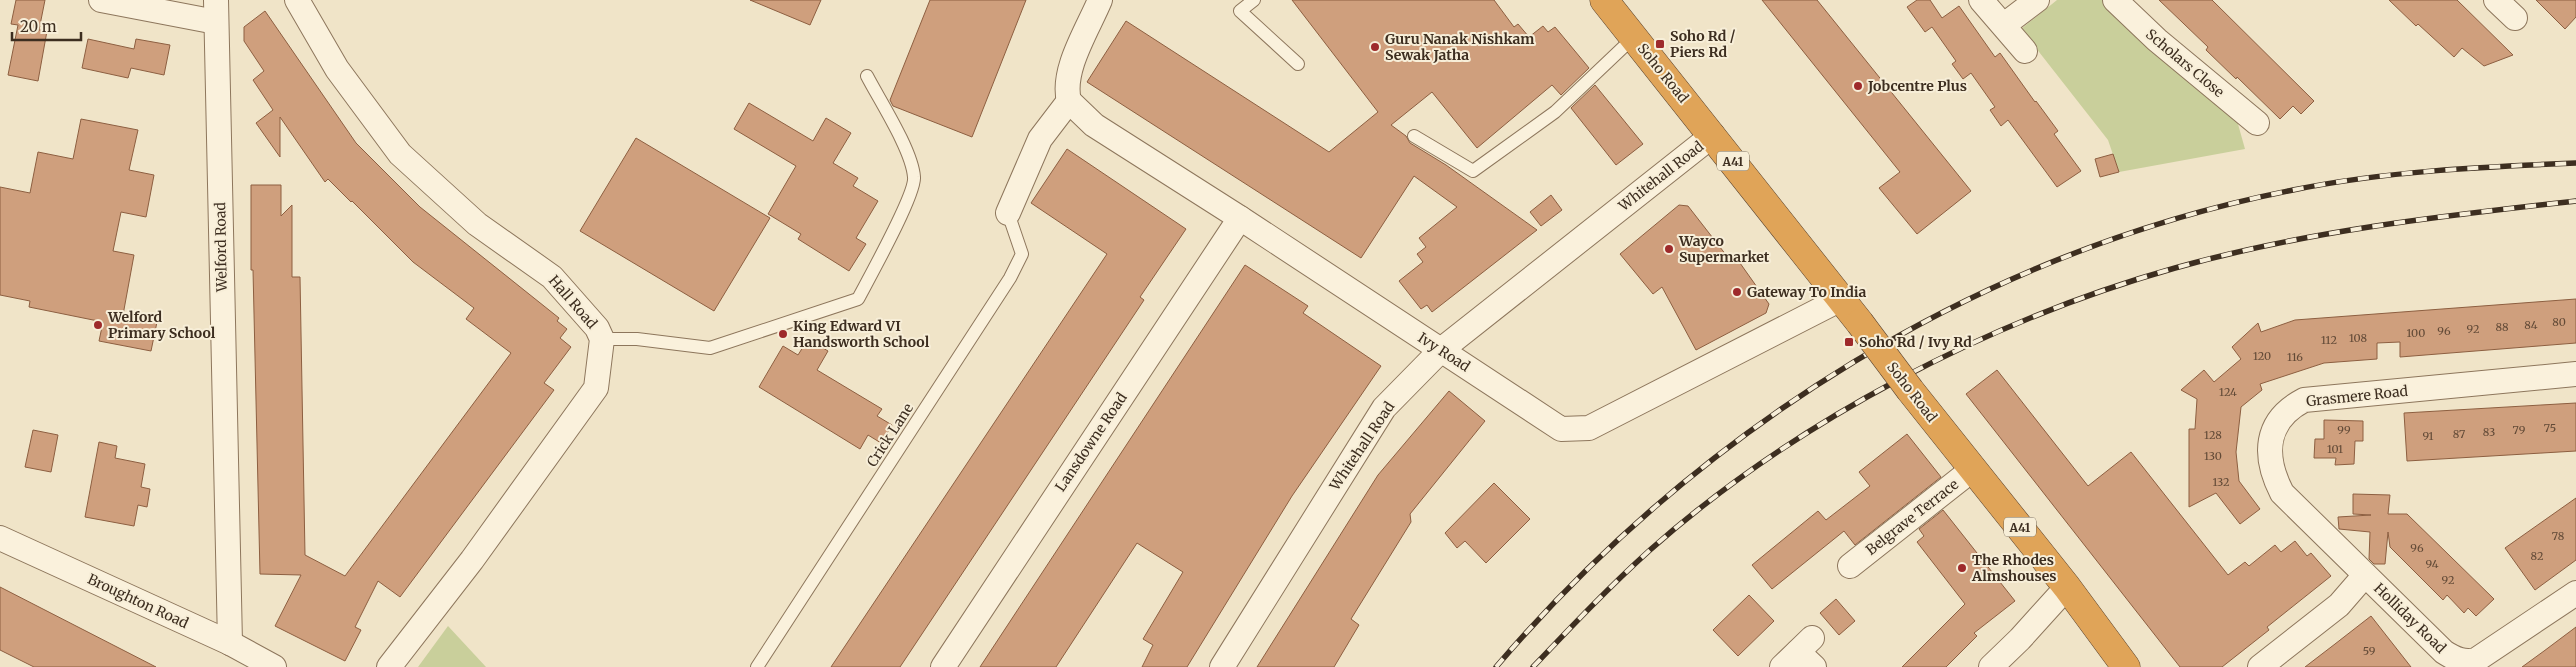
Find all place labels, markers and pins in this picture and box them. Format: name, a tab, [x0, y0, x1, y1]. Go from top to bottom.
place label: Soho Rd / Piers Rd	[1670, 27, 1736, 61]
place label: Guru Nanak Nishkam Sewak Jatha	[1385, 30, 1534, 64]
marker: Soho Rd / Piers Rd	[1654, 38, 1666, 50]
marker: Guru Nanak Nishkam Sewak Jatha	[1369, 41, 1381, 53]
place label: Jobcentre Plus	[1867, 77, 1967, 95]
marker: Jobcentre Plus	[1852, 80, 1864, 92]
place label: Wayco Supermarket	[1678, 232, 1770, 266]
marker: Wayco Supermarket	[1663, 243, 1675, 255]
place label: Gateway To India	[1747, 283, 1866, 301]
marker: Gateway To India	[1731, 286, 1743, 298]
place label: Welford Primary School	[107, 308, 216, 342]
place label: King Edward VI Handsworth School	[793, 317, 930, 351]
marker: Welford Primary School	[92, 319, 104, 331]
marker: King Edward VI Handsworth School	[777, 328, 789, 340]
place label: Soho Rd / Ivy Rd	[1859, 333, 1972, 351]
marker: Soho Rd / Ivy Rd	[1843, 336, 1855, 348]
place label: The Rhodes Almshouses	[1971, 551, 2057, 585]
marker: The Rhodes Almshouses	[1956, 562, 1968, 574]

